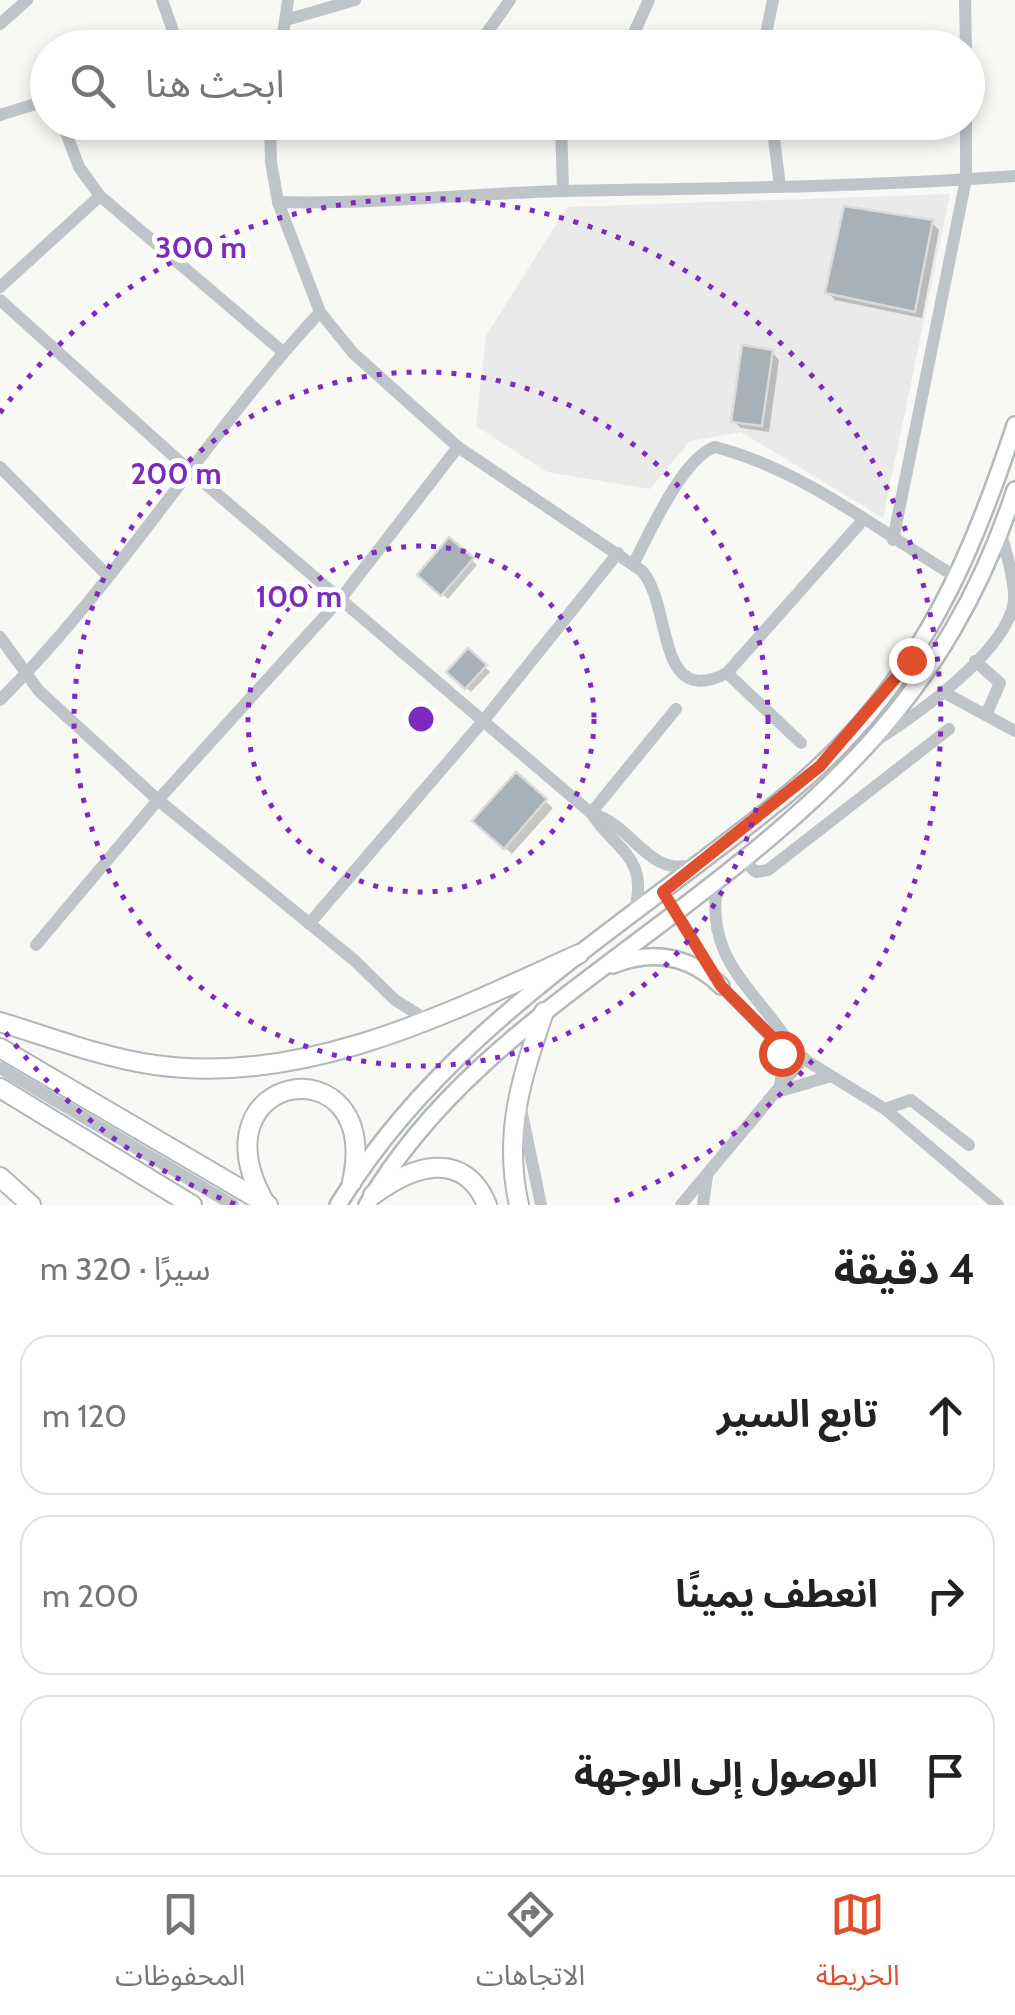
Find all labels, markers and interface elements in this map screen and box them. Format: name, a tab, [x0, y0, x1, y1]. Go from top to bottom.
search box	[30, 30, 985, 140]
icon: search	[65, 58, 120, 113]
text: ابحث هنا	[145, 60, 284, 107]
text: 300 m	[155, 229, 247, 266]
text: 200 m	[130, 455, 222, 492]
text: 100 m	[256, 578, 342, 615]
route end	[889, 638, 935, 684]
centre of rings	[403, 701, 439, 737]
route start	[759, 1031, 805, 1077]
text: 4 دقيقة	[834, 1243, 975, 1295]
text: سيرًا · 320 m	[40, 1249, 210, 1288]
icon: ahead	[918, 1388, 973, 1443]
text: تابع السير	[717, 1390, 878, 1437]
text: 120 m	[42, 1396, 127, 1435]
icon: right	[918, 1568, 973, 1623]
text: انعطف يمينًا	[675, 1570, 878, 1617]
text: 200 m	[42, 1576, 139, 1615]
icon: arrive	[918, 1748, 973, 1803]
text: الوصول إلى الوجهة	[574, 1750, 878, 1797]
tab: المحفوظات	[115, 1887, 245, 2006]
tab: الاتجاهات	[476, 1887, 585, 2006]
tab: الخريطة	[816, 1887, 900, 2006]

